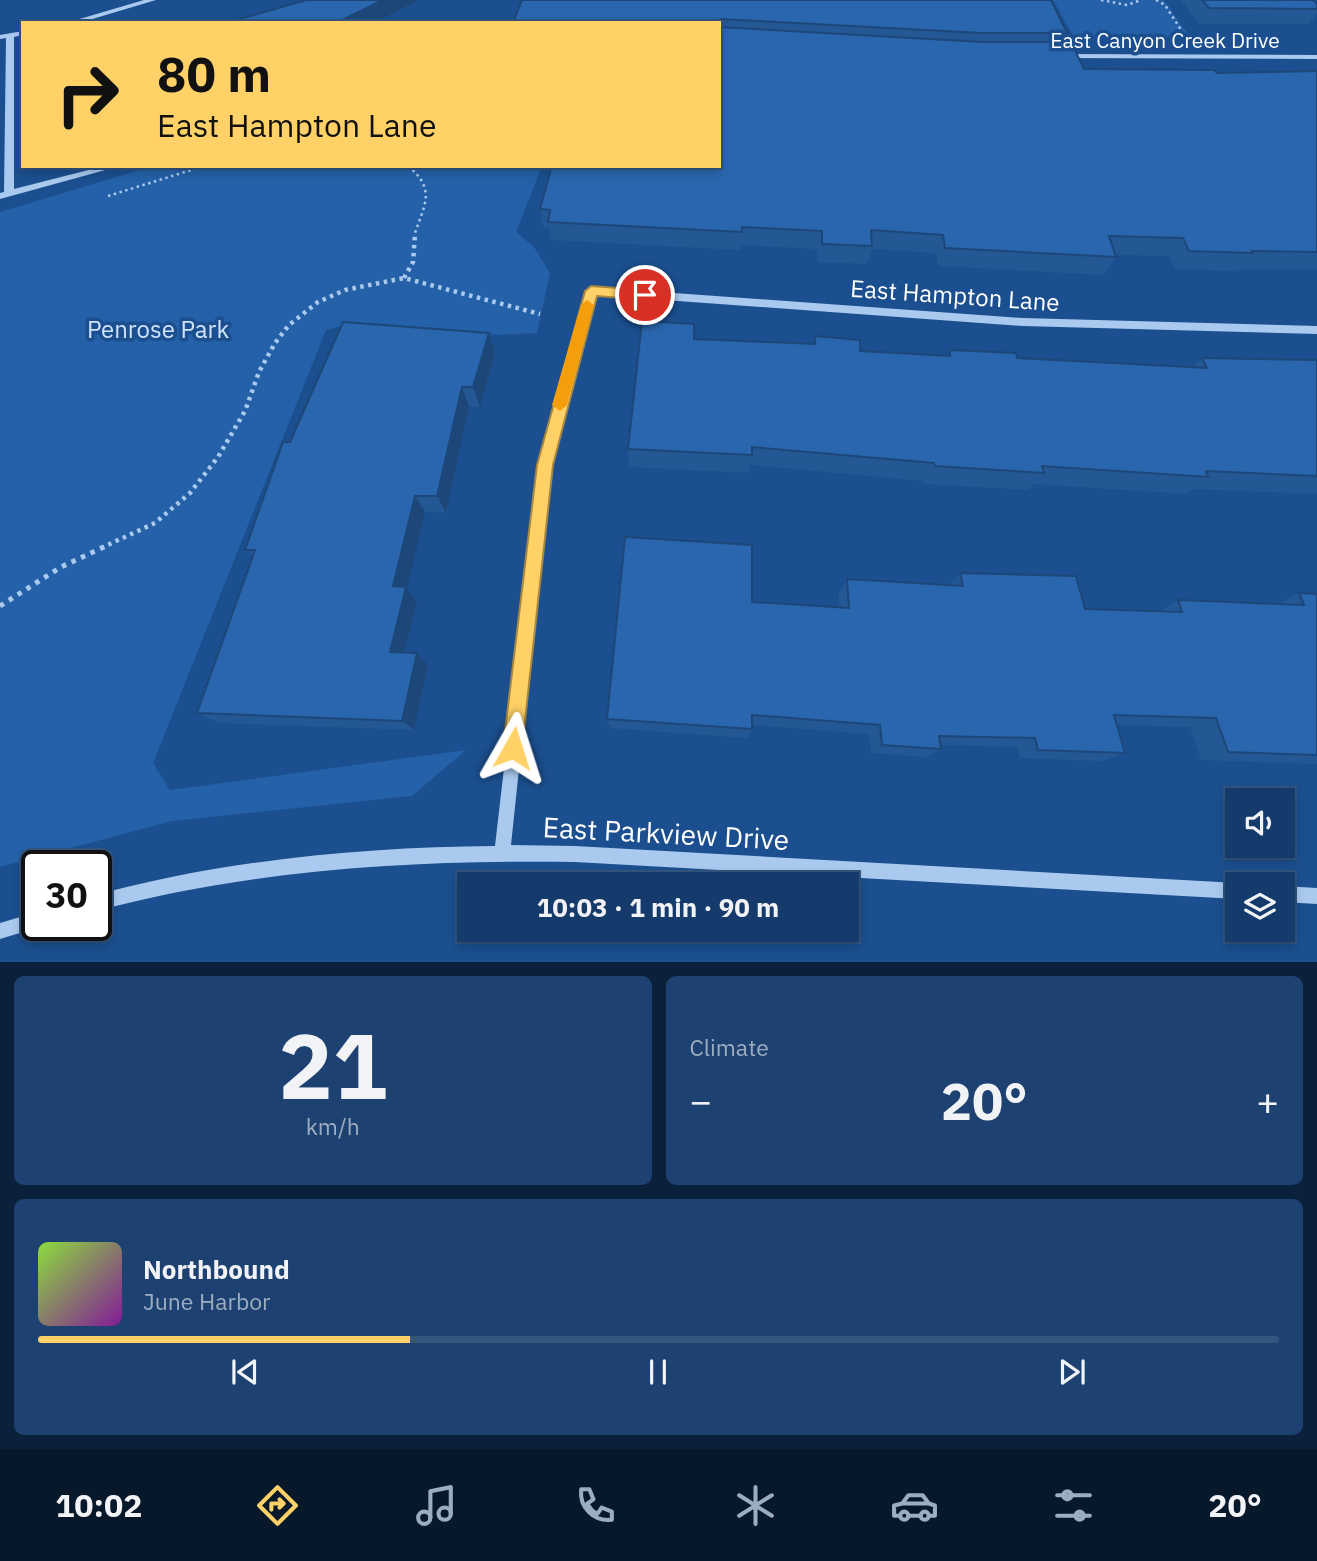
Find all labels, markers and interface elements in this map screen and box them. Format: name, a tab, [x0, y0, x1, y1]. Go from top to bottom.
street label: East Canyon Creek Drive	[1050, 26, 1280, 54]
text: 80 m	[157, 42, 271, 105]
icon: right	[42, 49, 133, 140]
text: East Hampton Lane	[157, 104, 437, 146]
pin	[615, 265, 675, 325]
street label: East Hampton Lane	[849, 272, 1061, 318]
icon: arrive	[626, 276, 664, 314]
park label: Penrose Park	[87, 313, 229, 345]
position arrow	[476, 711, 550, 785]
map controls	[1225, 788, 1295, 942]
button: sound	[1225, 788, 1295, 858]
street label: East Parkview Drive	[542, 808, 790, 858]
speed limit sign: 30	[21, 850, 112, 941]
button: layers	[1225, 872, 1295, 942]
text: 10:03 · 1 min · 90 m	[537, 890, 779, 924]
text: 21	[278, 1006, 387, 1124]
text: Climate	[690, 1032, 769, 1062]
text: 20°	[941, 1067, 1028, 1134]
text: −	[690, 1076, 712, 1125]
text: +	[1256, 1076, 1279, 1125]
text: km/h	[306, 1111, 360, 1141]
text: Northbound	[143, 1252, 290, 1286]
text: June Harbor	[143, 1286, 271, 1316]
icon: previous	[226, 1353, 264, 1391]
icon: pause	[639, 1353, 677, 1391]
icon: next	[1053, 1353, 1091, 1391]
icon: directions	[253, 1481, 302, 1530]
icon: music	[412, 1481, 461, 1530]
icon: phone	[571, 1481, 620, 1530]
icon: climate	[731, 1481, 780, 1530]
icon: car	[890, 1481, 939, 1530]
icon: filters	[1049, 1481, 1098, 1530]
text: 10:02	[55, 1484, 143, 1526]
text: 20°	[1208, 1484, 1262, 1526]

